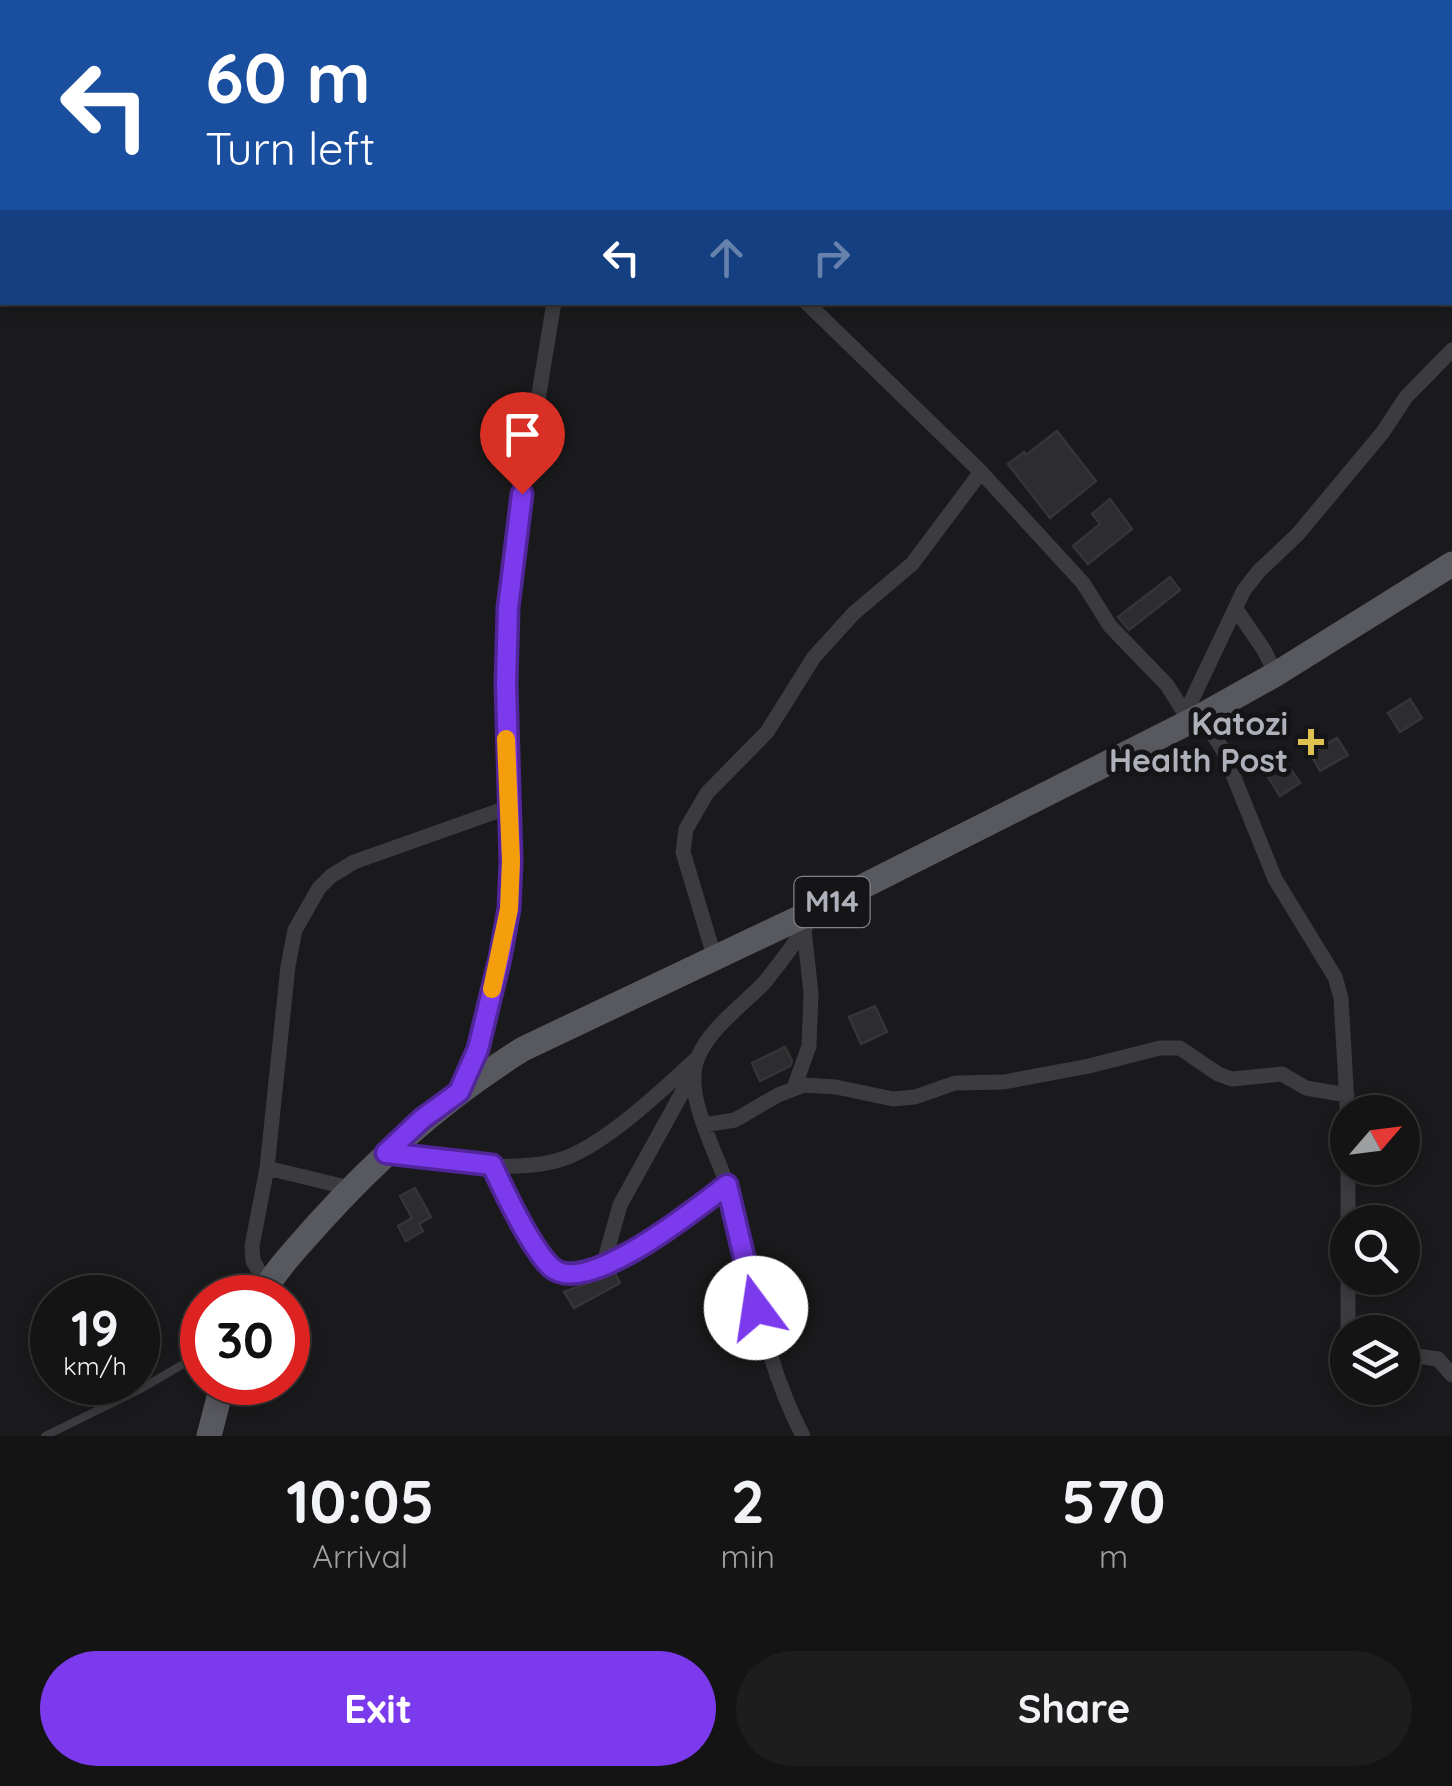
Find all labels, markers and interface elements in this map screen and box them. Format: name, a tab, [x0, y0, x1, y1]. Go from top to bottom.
text: 60 m	[205, 33, 371, 121]
icon: left	[40, 40, 170, 170]
text: Turn left	[205, 120, 375, 176]
icon: left	[594, 230, 649, 285]
icon: ahead	[699, 230, 754, 285]
icon: right	[804, 230, 859, 285]
pin	[480, 392, 565, 495]
icon: arrive	[495, 407, 550, 462]
place label: Katozi Health Post	[1109, 703, 1288, 780]
marker: Katozi Health Post	[1298, 729, 1324, 755]
road number: M14	[794, 877, 870, 927]
north arrow	[1330, 1095, 1420, 1185]
map controls	[1330, 1095, 1420, 1405]
button: search	[1330, 1205, 1420, 1295]
position arrow	[704, 1256, 808, 1360]
speed limit sign: 30	[180, 1275, 310, 1405]
text: 19	[71, 1296, 119, 1359]
button: layers	[1330, 1315, 1420, 1405]
text: km/h	[63, 1350, 127, 1381]
text: 10:05	[286, 1463, 434, 1538]
text: 2	[731, 1463, 765, 1538]
text: 570	[1061, 1463, 1166, 1538]
text: Arrival	[312, 1536, 408, 1576]
text: min	[721, 1536, 775, 1576]
text: m	[1099, 1536, 1128, 1576]
button: Exit	[40, 1651, 716, 1766]
button: Share	[736, 1651, 1412, 1766]

